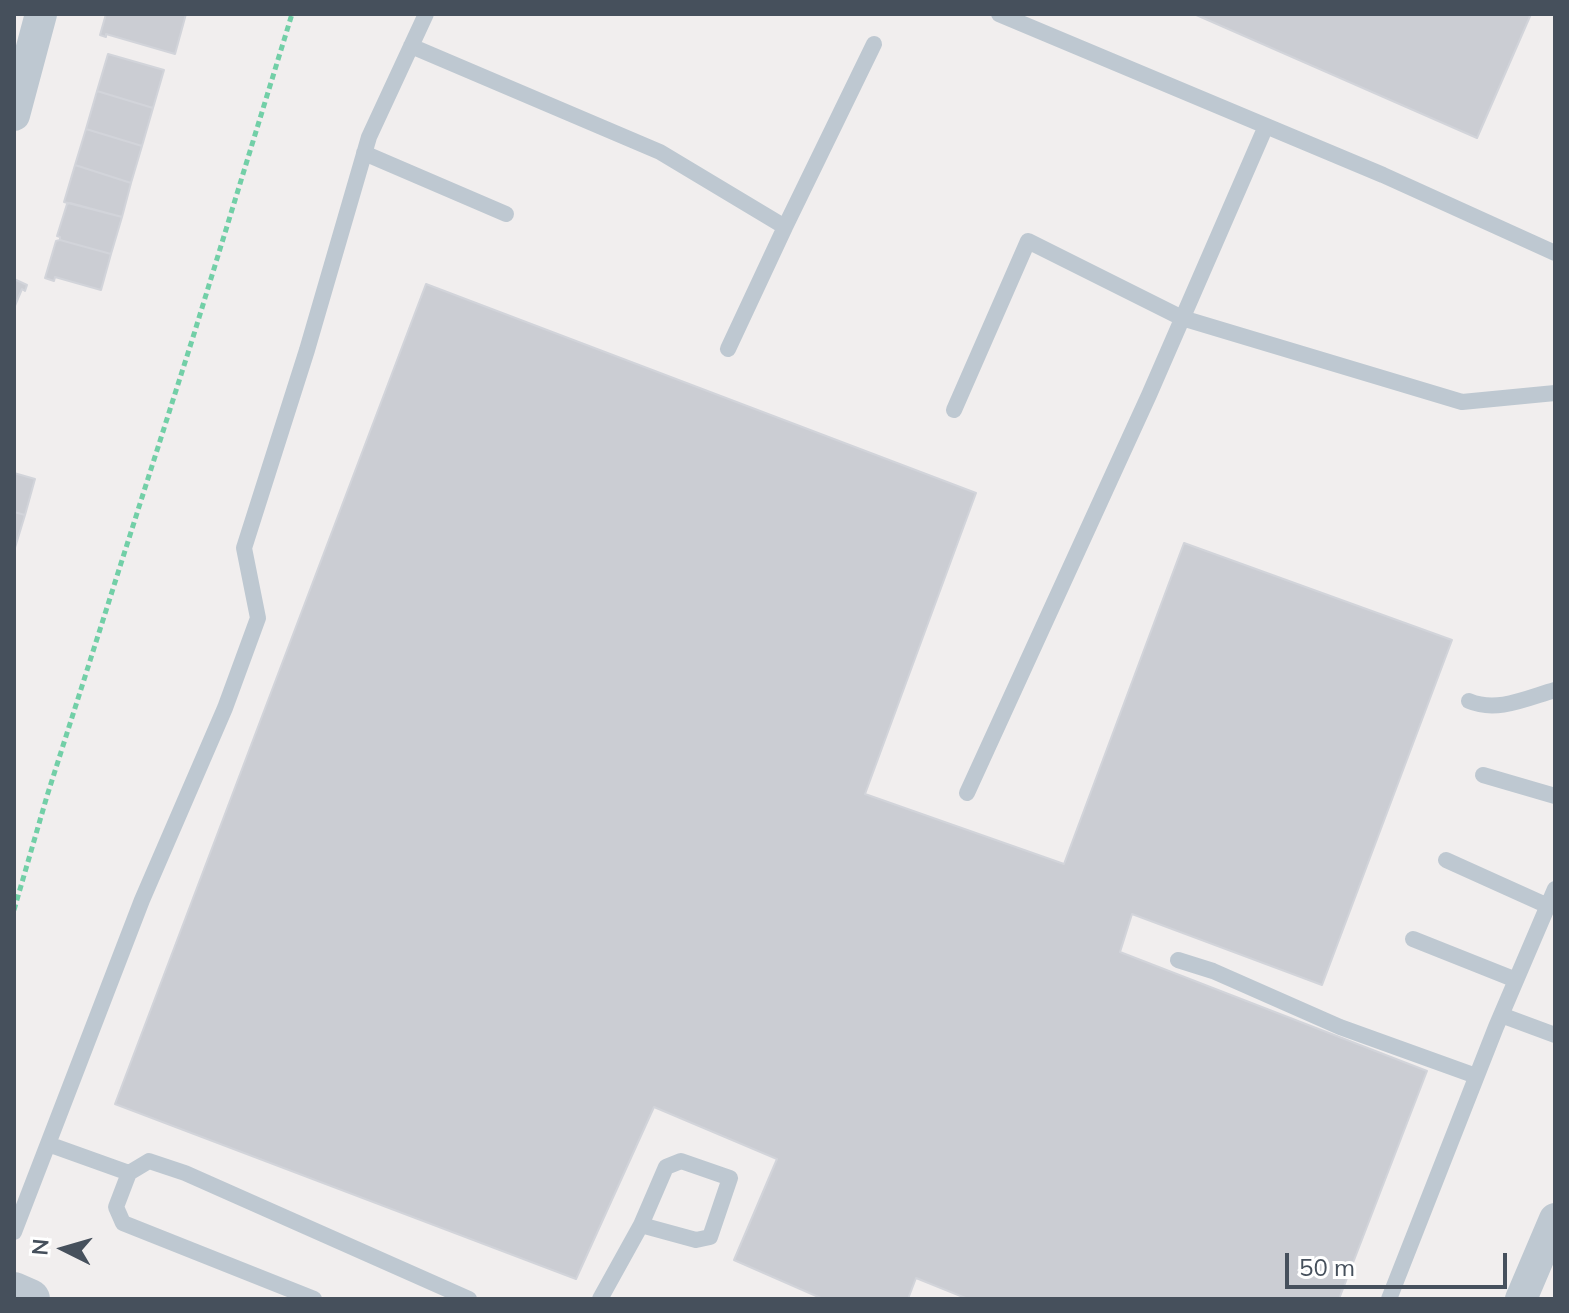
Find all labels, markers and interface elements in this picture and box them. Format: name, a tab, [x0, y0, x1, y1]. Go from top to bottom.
north arrow	[24, 1209, 104, 1289]
text: N	[25, 1237, 55, 1256]
scale bar	[1289, 1237, 1511, 1287]
text: 50 m	[1299, 1252, 1355, 1282]

